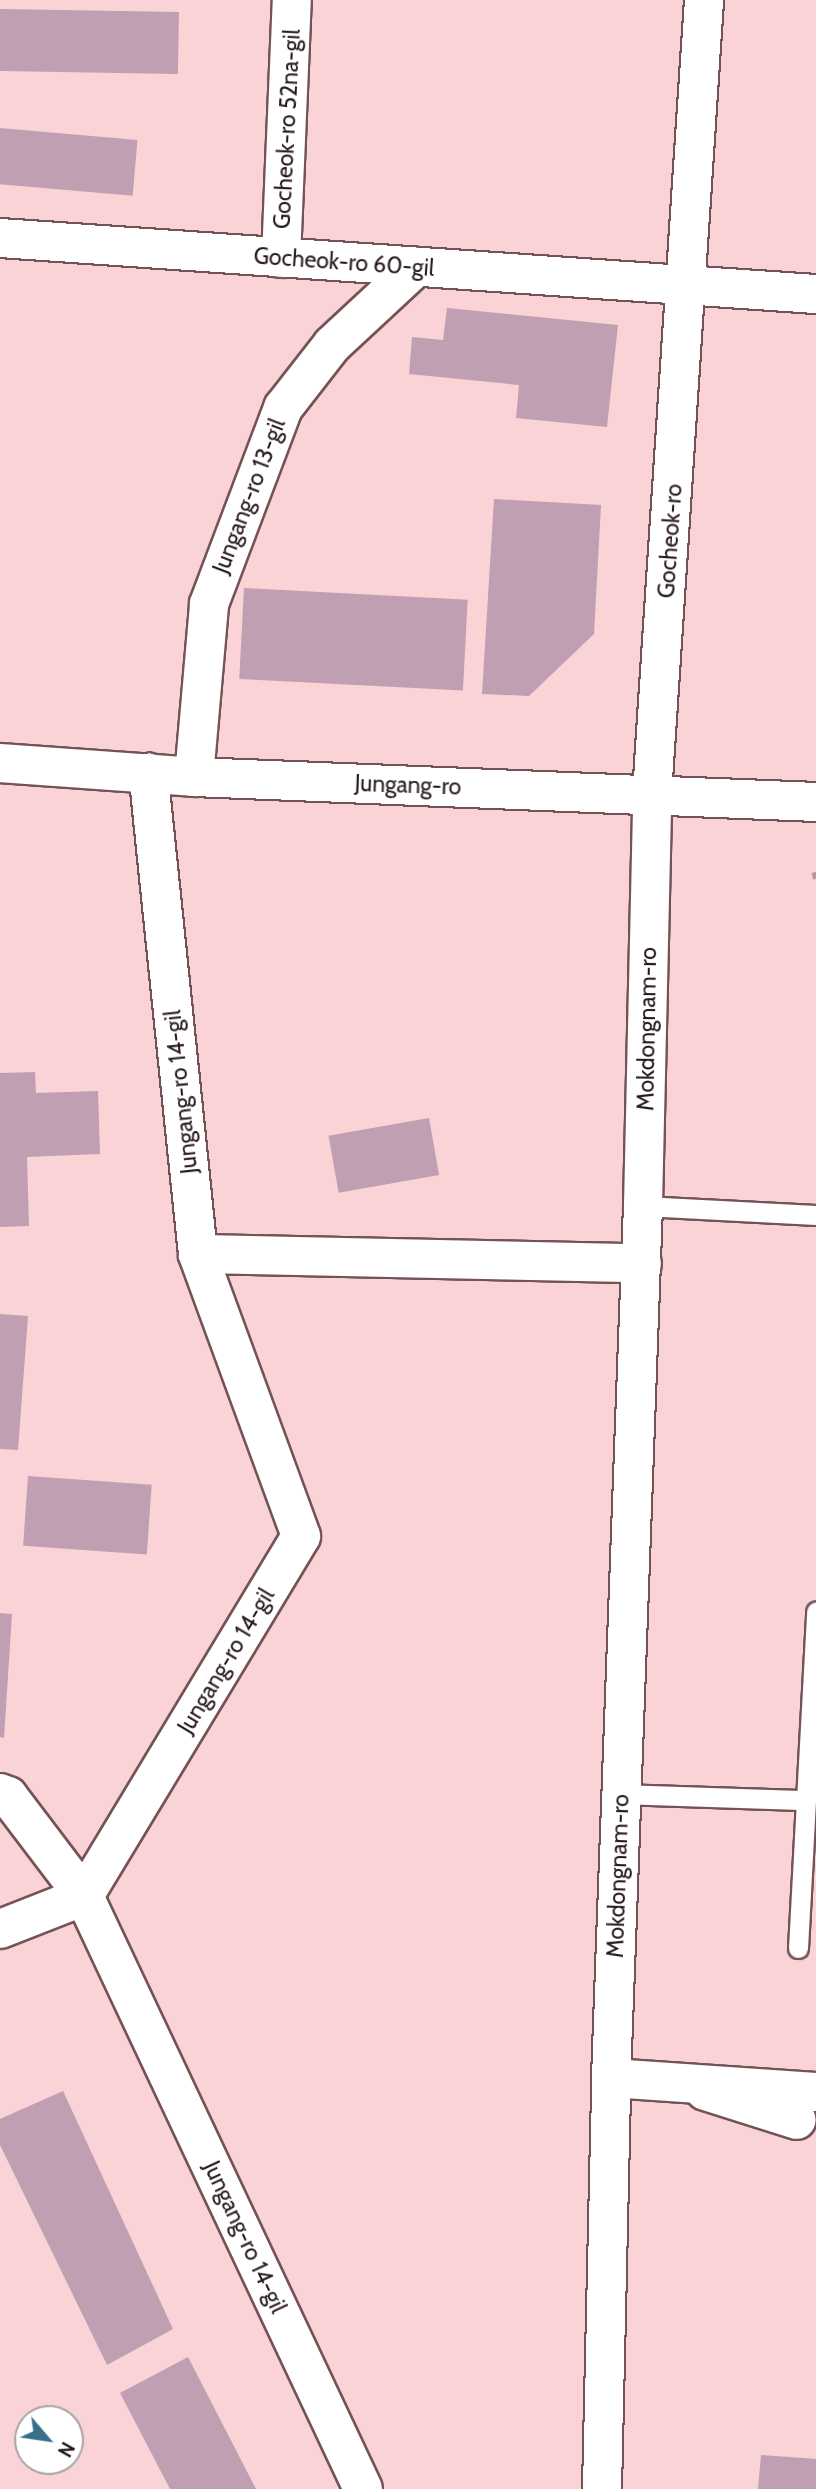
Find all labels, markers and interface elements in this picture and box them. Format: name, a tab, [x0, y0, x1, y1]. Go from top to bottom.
street label: Gocheok-ro 52na-gil	[268, 28, 306, 230]
street label: Gocheok-ro 60-gil	[253, 242, 435, 282]
street label: Jungang-ro 13-gil	[207, 415, 291, 577]
street label: Gocheok-ro	[652, 483, 688, 599]
street label: Jungang-ro	[354, 769, 462, 801]
street label: Mokdongnam-ro	[632, 947, 662, 1111]
street label: Jungang-ro 14-gil	[159, 1009, 203, 1175]
street label: Jungang-ro 14-gil	[172, 1583, 280, 1739]
street label: Mokdongnam-ro	[601, 1794, 635, 1958]
street label: Jungang-ro 14-gil	[198, 2157, 292, 2317]
north arrow	[14, 2405, 84, 2475]
text: N	[53, 2438, 79, 2461]

